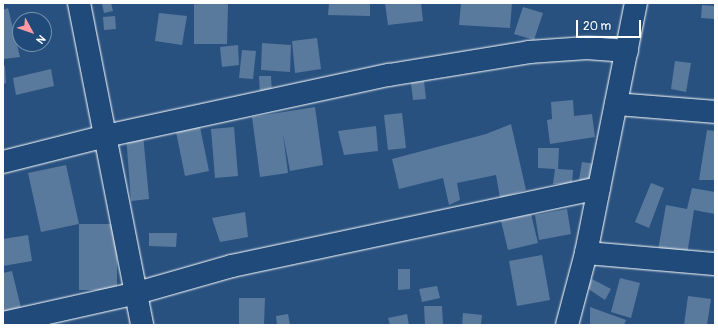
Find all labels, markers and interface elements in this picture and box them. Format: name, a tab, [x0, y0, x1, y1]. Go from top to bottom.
north arrow	[12, 12, 52, 52]
scale bar	[578, 12, 643, 38]
text: 20 m	[583, 19, 611, 34]
text: N	[33, 32, 48, 46]

